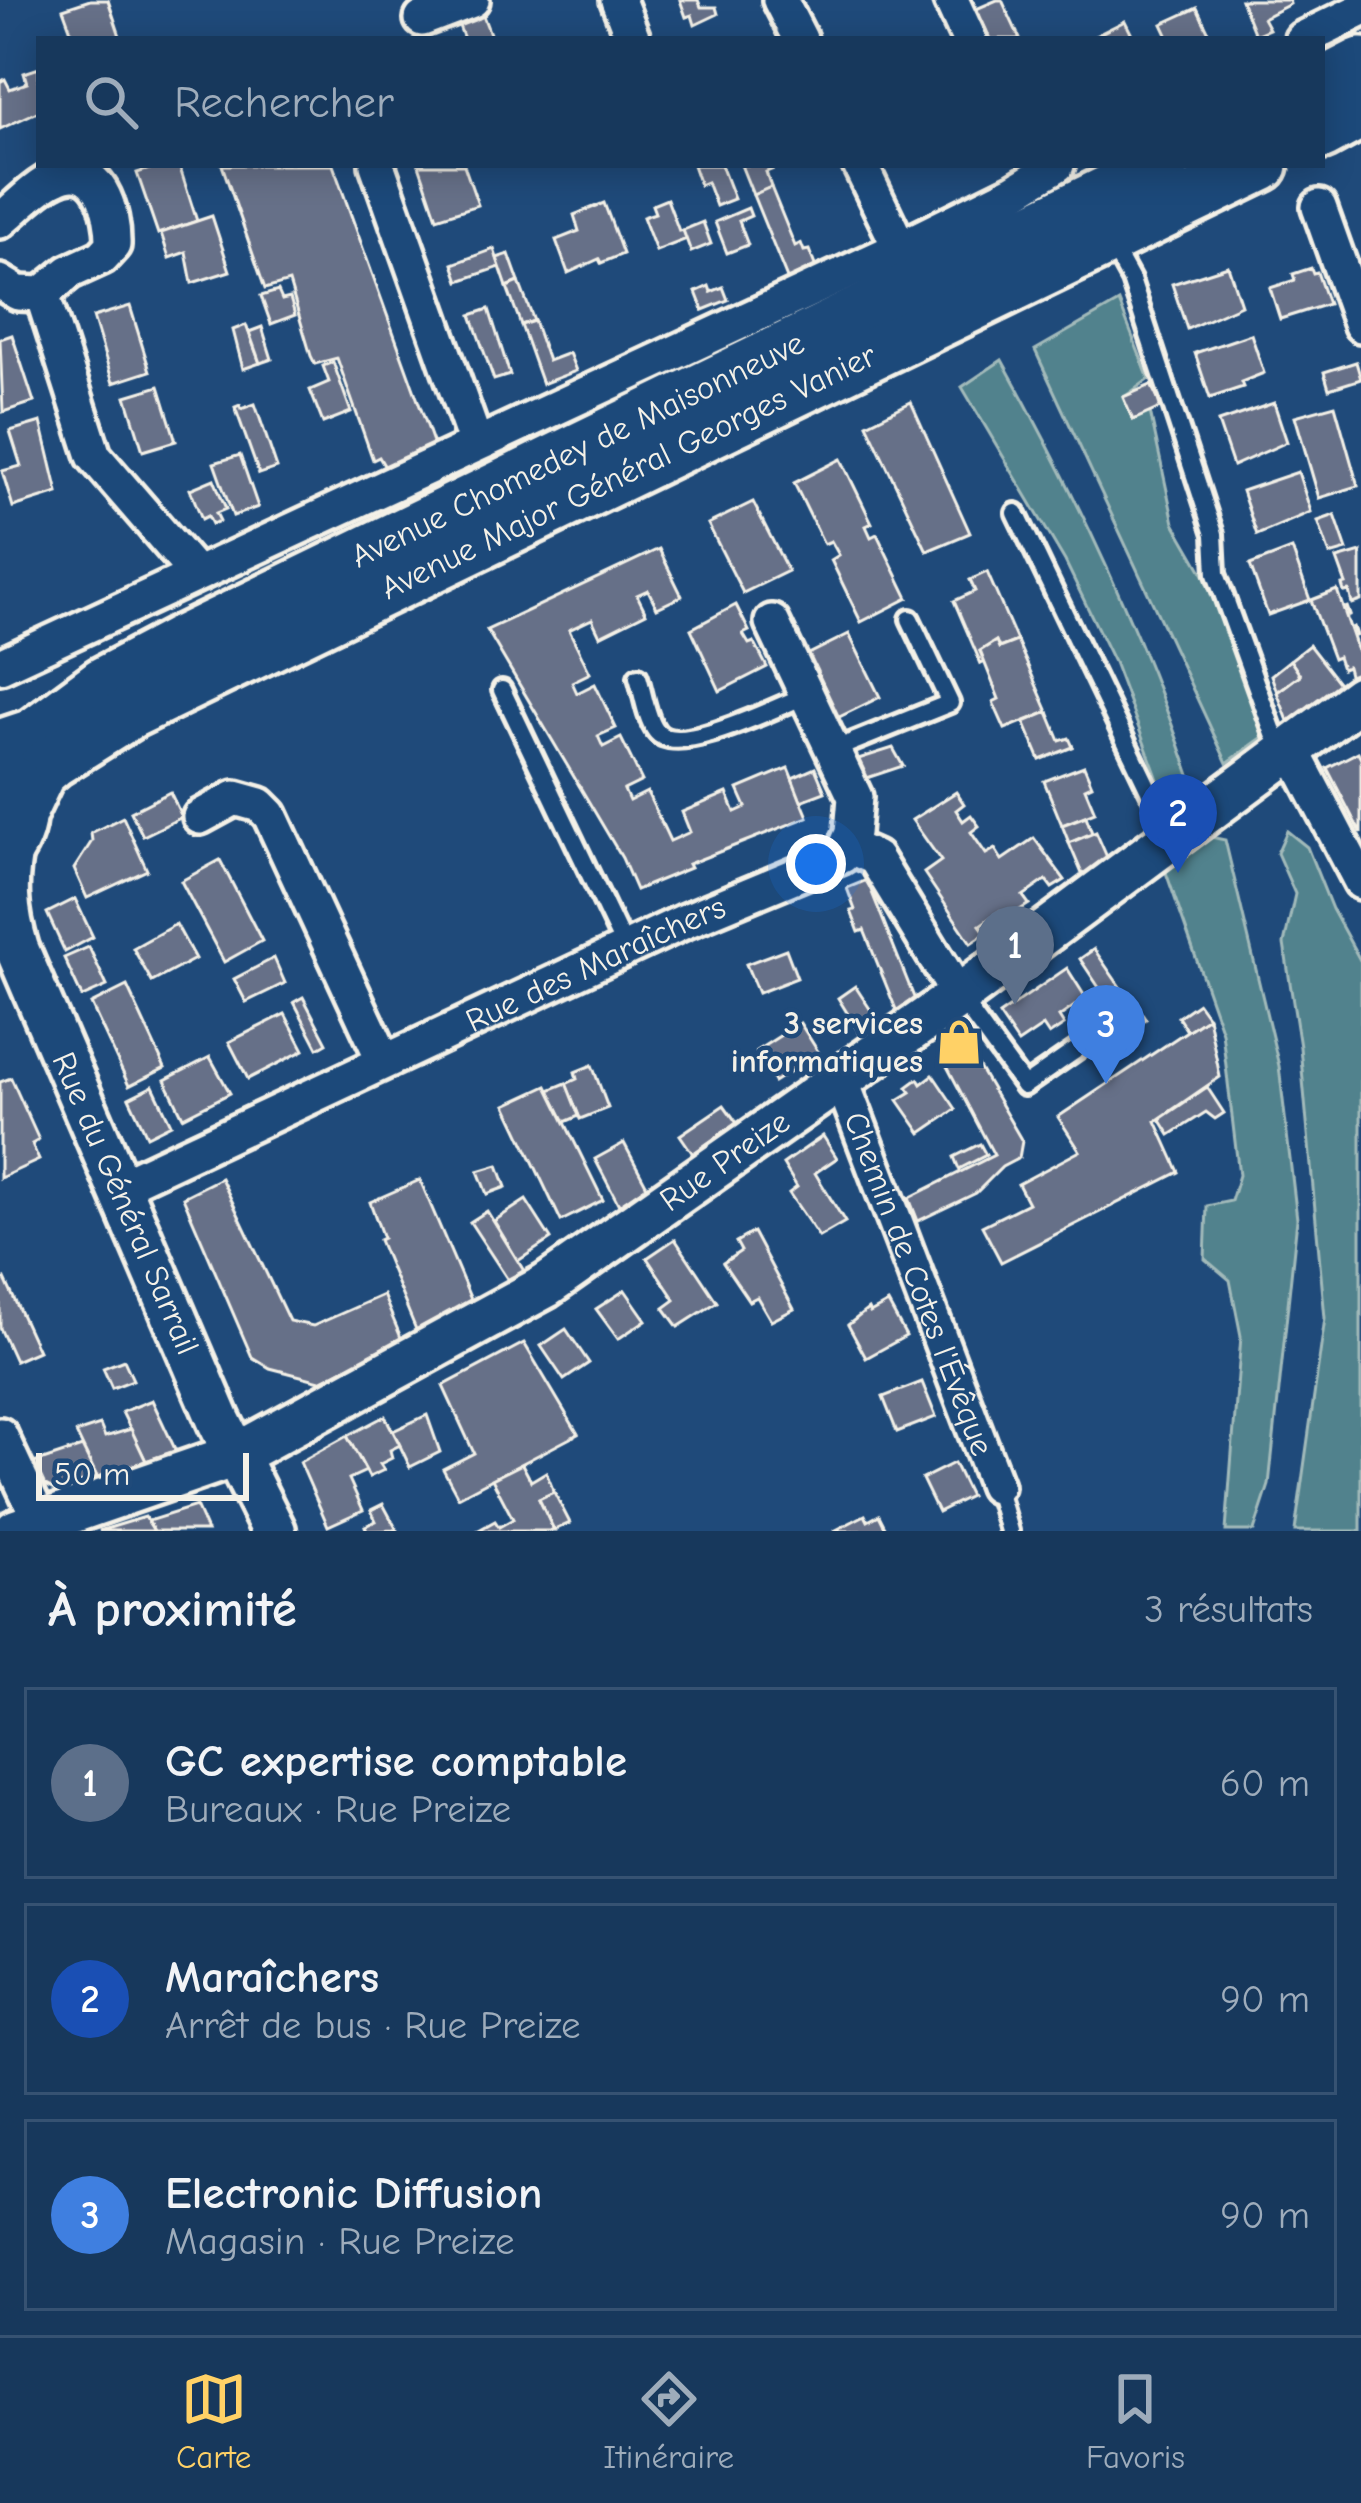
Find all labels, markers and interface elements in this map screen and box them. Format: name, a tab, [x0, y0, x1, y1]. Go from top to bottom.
search box	[36, 36, 1325, 168]
icon: search	[78, 69, 144, 135]
text: Rechercher	[174, 76, 394, 128]
street label: Avenue Chomedey de Maisonneuve	[345, 323, 810, 575]
street label: Avenue Major Général Georges Vanier	[375, 336, 882, 607]
pin: 2	[1139, 774, 1217, 873]
your location	[786, 834, 846, 894]
street label: Rue des Maraîchers	[460, 888, 731, 1040]
pin: 1	[976, 906, 1054, 1005]
pin: 3	[1067, 985, 1145, 1084]
place label: 3 services informatiques	[731, 1004, 923, 1080]
shop icon: 3 services informatiques	[934, 1017, 984, 1067]
street label: Rue du Général Sarrail	[44, 1046, 207, 1360]
street label: Rue Preize	[653, 1102, 797, 1219]
street label: Chemin de Cotes l'Évêque	[836, 1107, 1002, 1461]
scale bar	[36, 1447, 249, 1500]
text: 50 m	[54, 1455, 130, 1493]
text: À proximité	[48, 1580, 297, 1639]
text: 3 résultats	[1144, 1587, 1313, 1632]
text: GC expertise comptable	[165, 1735, 627, 1787]
text: 1	[82, 1761, 98, 1806]
text: 60 m	[1220, 1761, 1310, 1806]
text: Bureaux · Rue Preize	[165, 1787, 511, 1832]
text: Maraîchers	[165, 1951, 379, 2003]
text: 2	[80, 1977, 100, 2022]
text: 90 m	[1220, 1977, 1310, 2022]
text: Arrêt de bus · Rue Preize	[165, 2003, 581, 2048]
text: Electronic Diffusion	[165, 2167, 543, 2219]
text: 3	[80, 2193, 100, 2238]
text: 90 m	[1220, 2193, 1310, 2238]
text: Magasin · Rue Preize	[165, 2219, 514, 2264]
tab: Carte	[176, 2366, 251, 2476]
tab: Itinéraire	[603, 2366, 734, 2476]
tab: Favoris	[1086, 2366, 1185, 2476]

